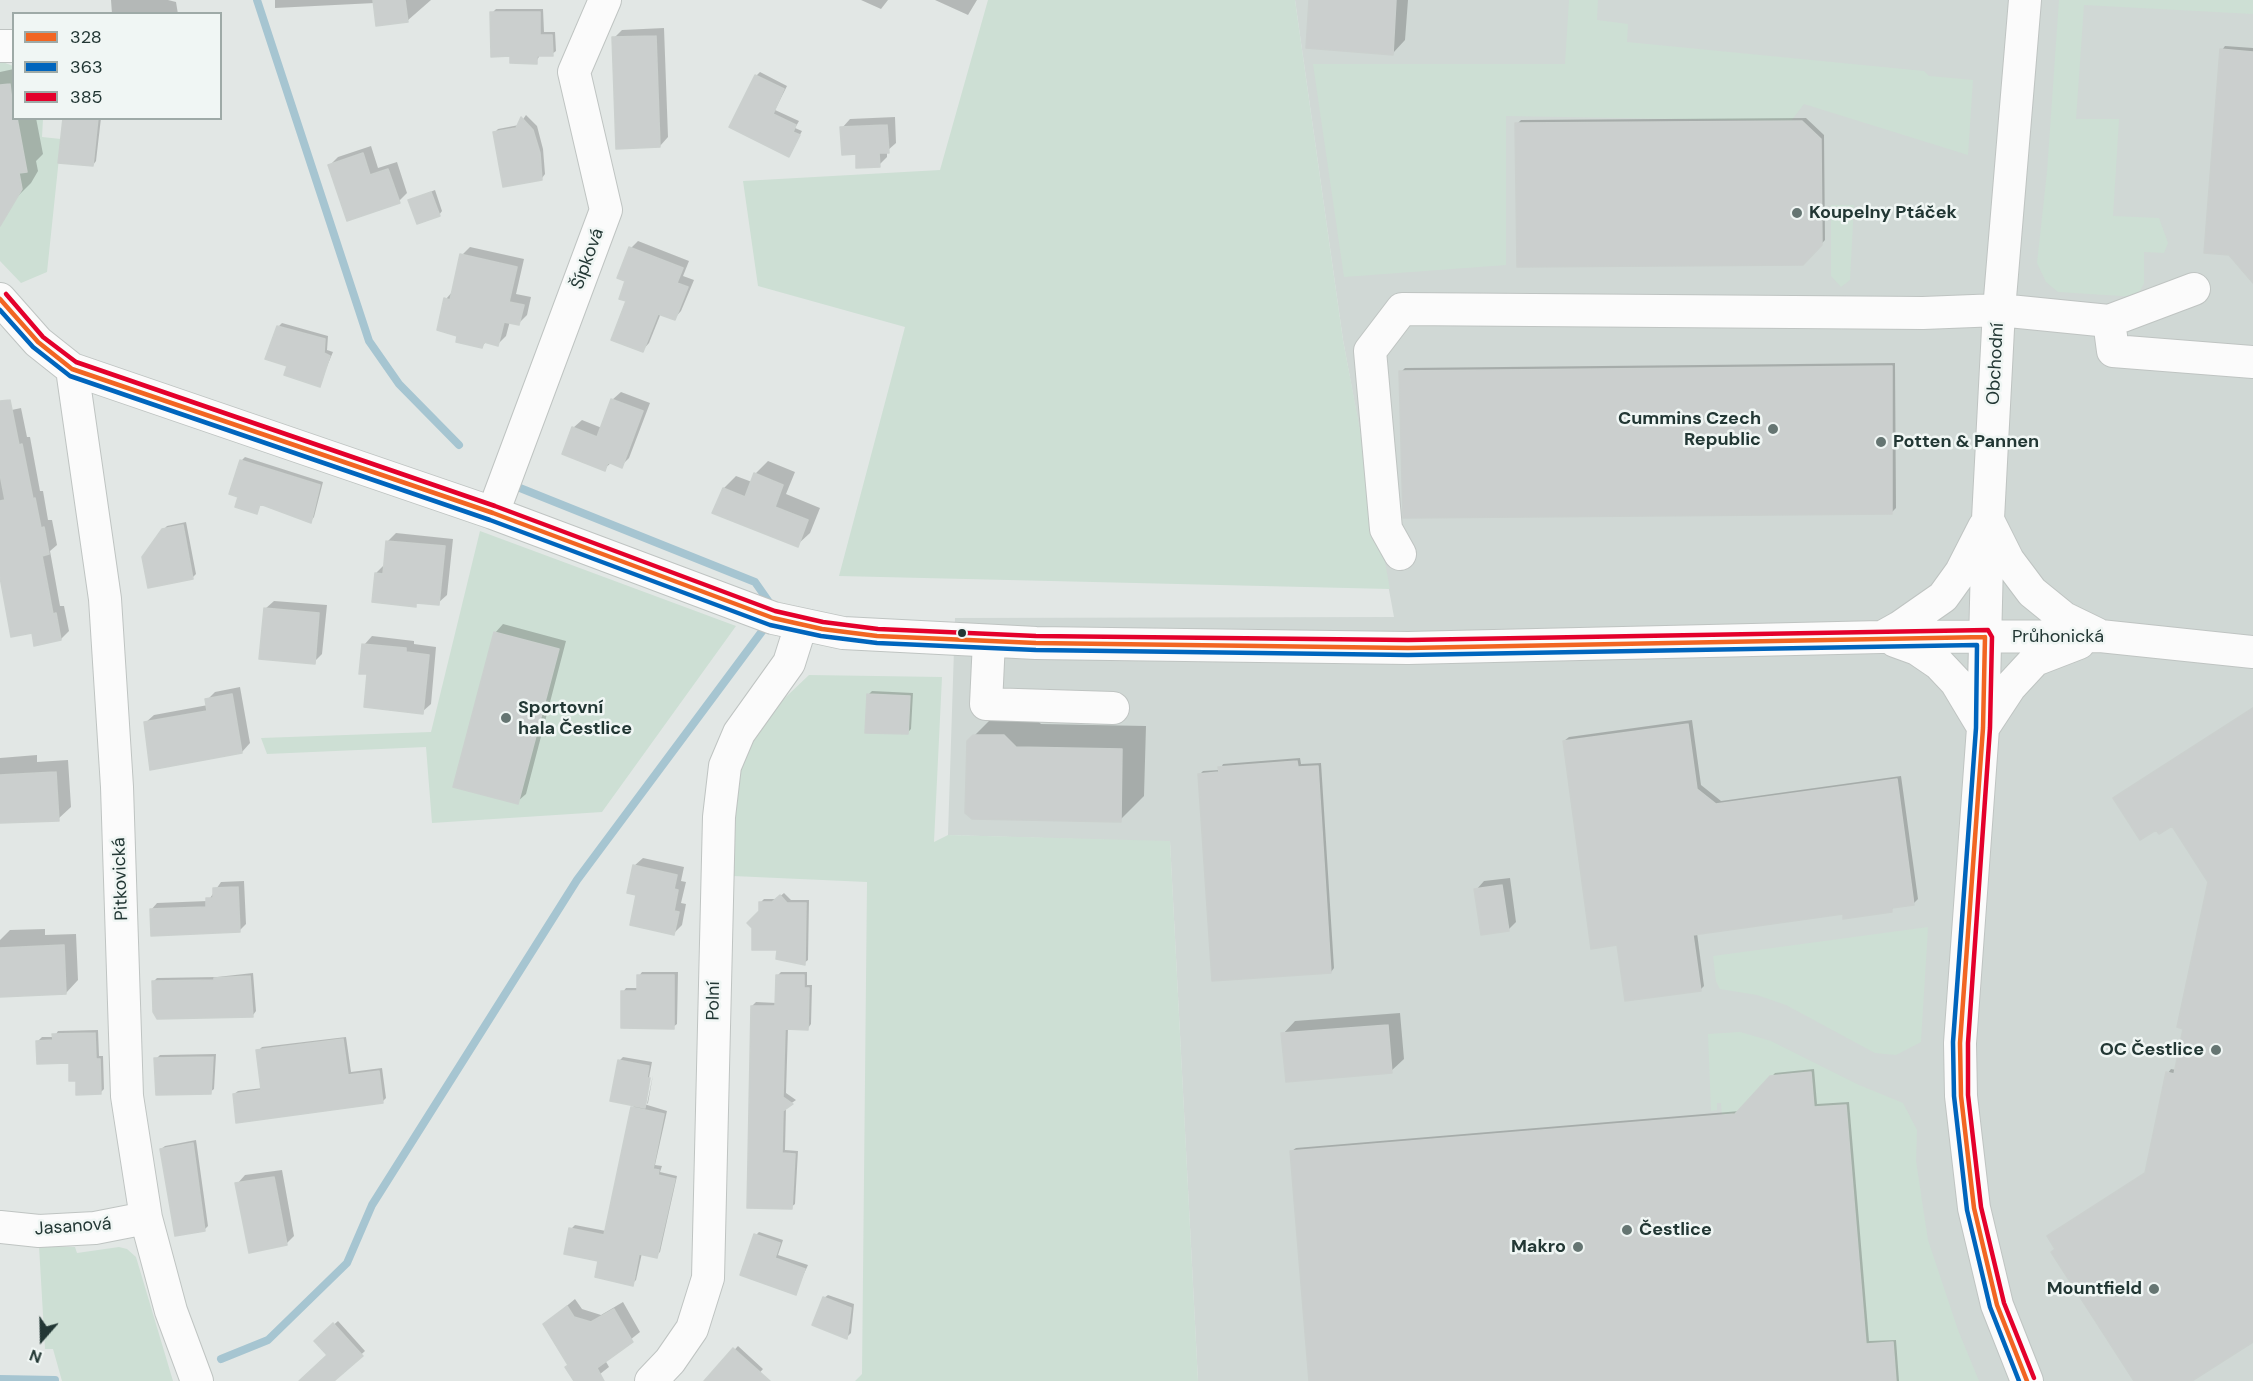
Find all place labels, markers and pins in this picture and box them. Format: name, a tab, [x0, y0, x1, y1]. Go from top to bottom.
place label: Koupelny Ptáček	[1809, 202, 1957, 224]
marker: Koupelny Ptáček	[1790, 206, 1804, 220]
place label: Cummins Czech Republic	[1618, 408, 1761, 450]
marker: Cummins Czech Republic	[1766, 422, 1780, 436]
place label: Potten & Pannen	[1893, 431, 2039, 453]
marker: Potten & Pannen	[1874, 435, 1888, 449]
unlabelled marker	[956, 627, 968, 639]
place label: Sportovní hala Čestlice	[518, 697, 632, 740]
marker: Sportovní hala Čestlice	[499, 711, 513, 725]
place label: OC Čestlice	[2100, 1039, 2204, 1061]
marker: OC Čestlice	[2209, 1043, 2223, 1057]
place label: Čestlice	[1639, 1219, 1712, 1241]
marker: Čestlice	[1620, 1223, 1634, 1237]
place label: Makro	[1511, 1236, 1566, 1258]
marker: Makro	[1571, 1240, 1585, 1254]
place label: Mountfield	[2047, 1278, 2142, 1300]
marker: Mountfield	[2147, 1282, 2161, 1296]

